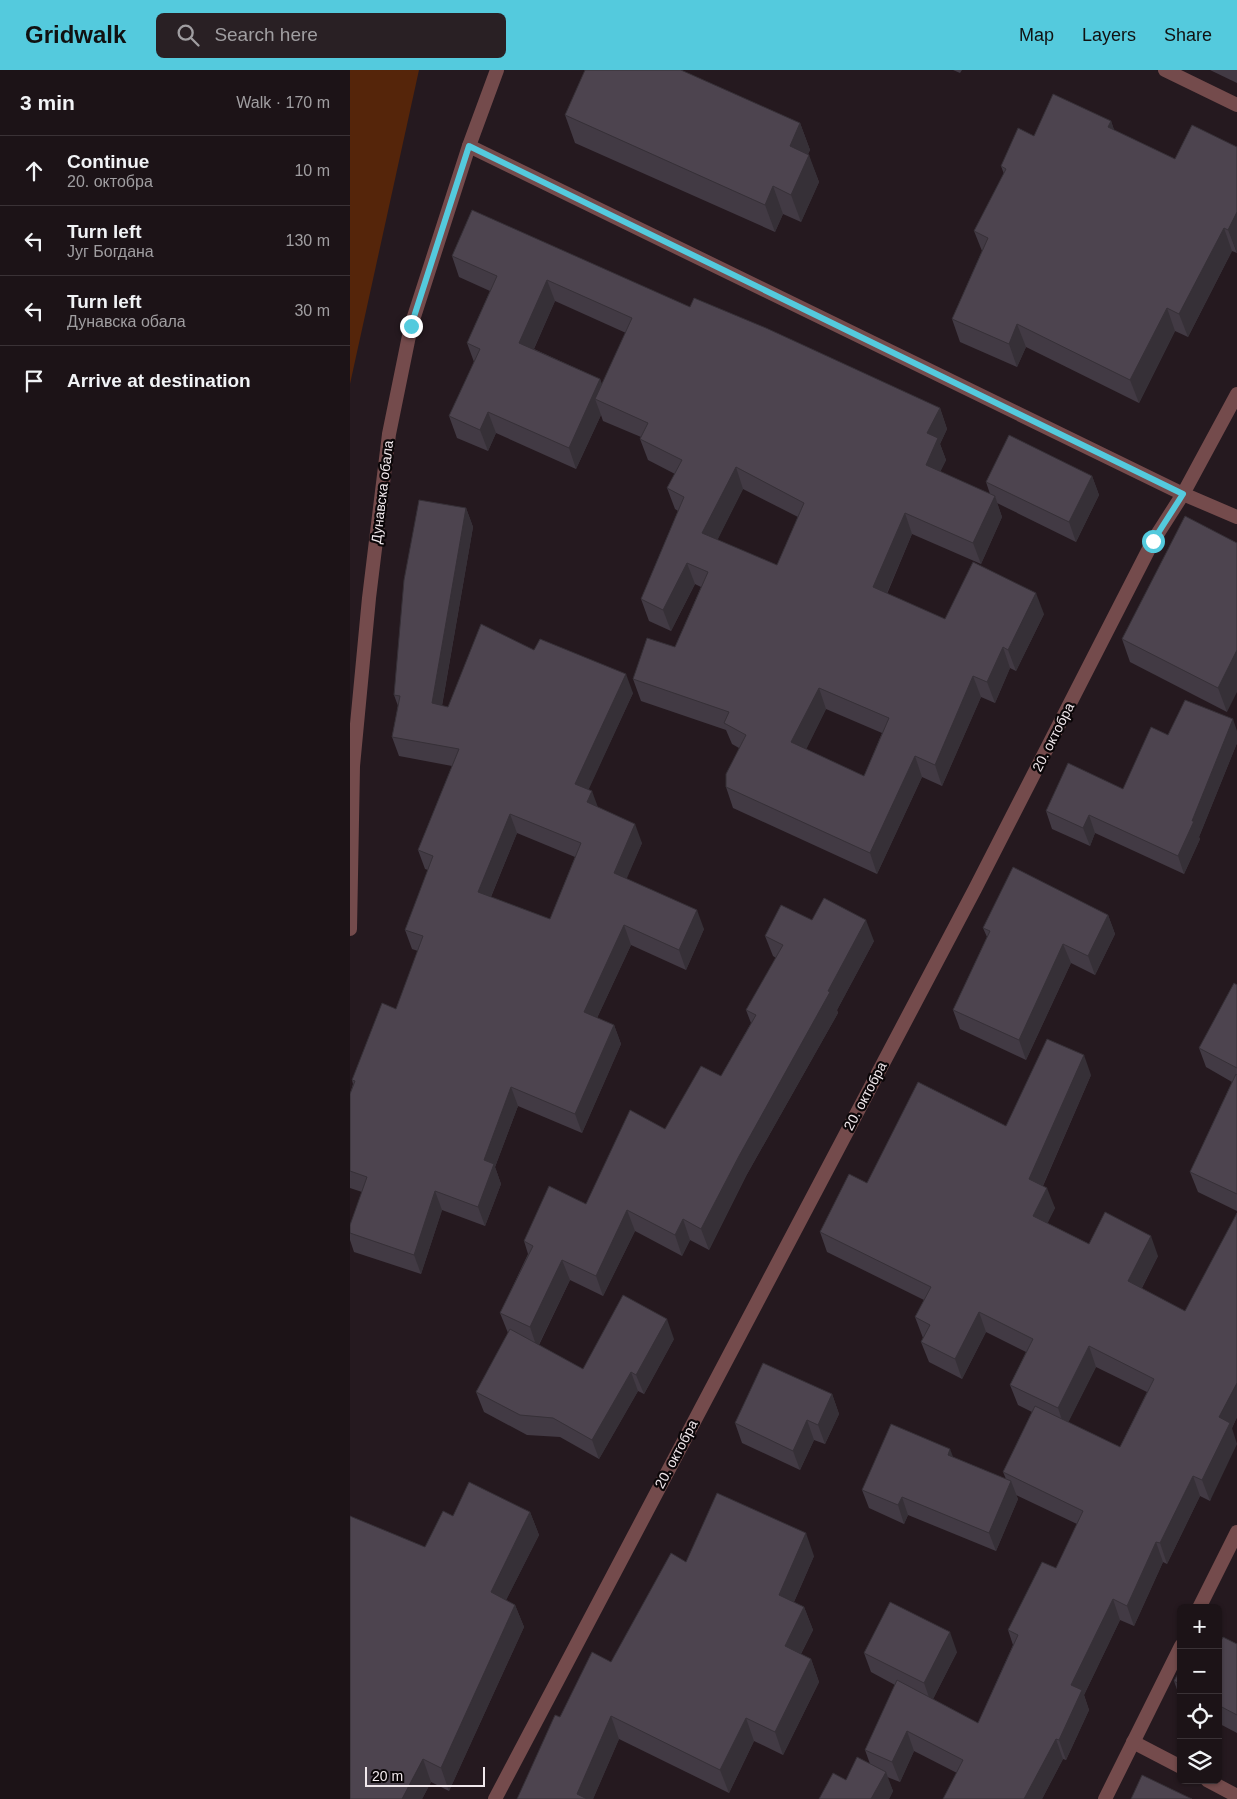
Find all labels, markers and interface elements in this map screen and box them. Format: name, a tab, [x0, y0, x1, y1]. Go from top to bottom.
search box	[156, 13, 506, 58]
text: Gridwalk	[25, 21, 126, 48]
icon: search	[174, 21, 202, 49]
text: Search here	[214, 24, 318, 45]
text: Map	[1019, 25, 1054, 45]
text: Layers	[1082, 25, 1136, 45]
text: Share	[1164, 25, 1212, 45]
text: 3 min	[20, 91, 75, 114]
text: Walk · 170 m	[236, 94, 330, 111]
text: Continue	[67, 151, 149, 172]
icon: ahead	[20, 157, 48, 185]
text: 10 m	[294, 162, 330, 179]
text: 20. октобра	[67, 173, 153, 190]
text: Turn left	[67, 221, 142, 242]
icon: left	[20, 227, 48, 255]
text: 130 m	[286, 232, 330, 249]
text: Југ Богдана	[67, 243, 154, 260]
text: Turn left	[67, 291, 142, 312]
icon: left	[20, 297, 48, 325]
text: 30 m	[294, 302, 330, 319]
text: Дунавска обала	[67, 313, 186, 330]
route end	[400, 315, 423, 338]
icon: arrive	[20, 367, 48, 395]
text: Arrive at destination	[67, 370, 251, 391]
street label: Дунавска обала	[368, 439, 396, 545]
route start	[1142, 530, 1165, 553]
street label: 20. октобра	[1029, 700, 1077, 774]
street label: 20. октобра	[840, 1059, 890, 1133]
street label: 20. октобра	[651, 1417, 701, 1491]
map controls	[1177, 1604, 1222, 1784]
button: +	[1177, 1604, 1222, 1649]
button: −	[1177, 1649, 1222, 1694]
button: locate	[1177, 1694, 1222, 1739]
button: layers	[1177, 1739, 1222, 1784]
scale bar	[365, 1764, 485, 1787]
text: 20 m	[372, 1768, 403, 1784]

